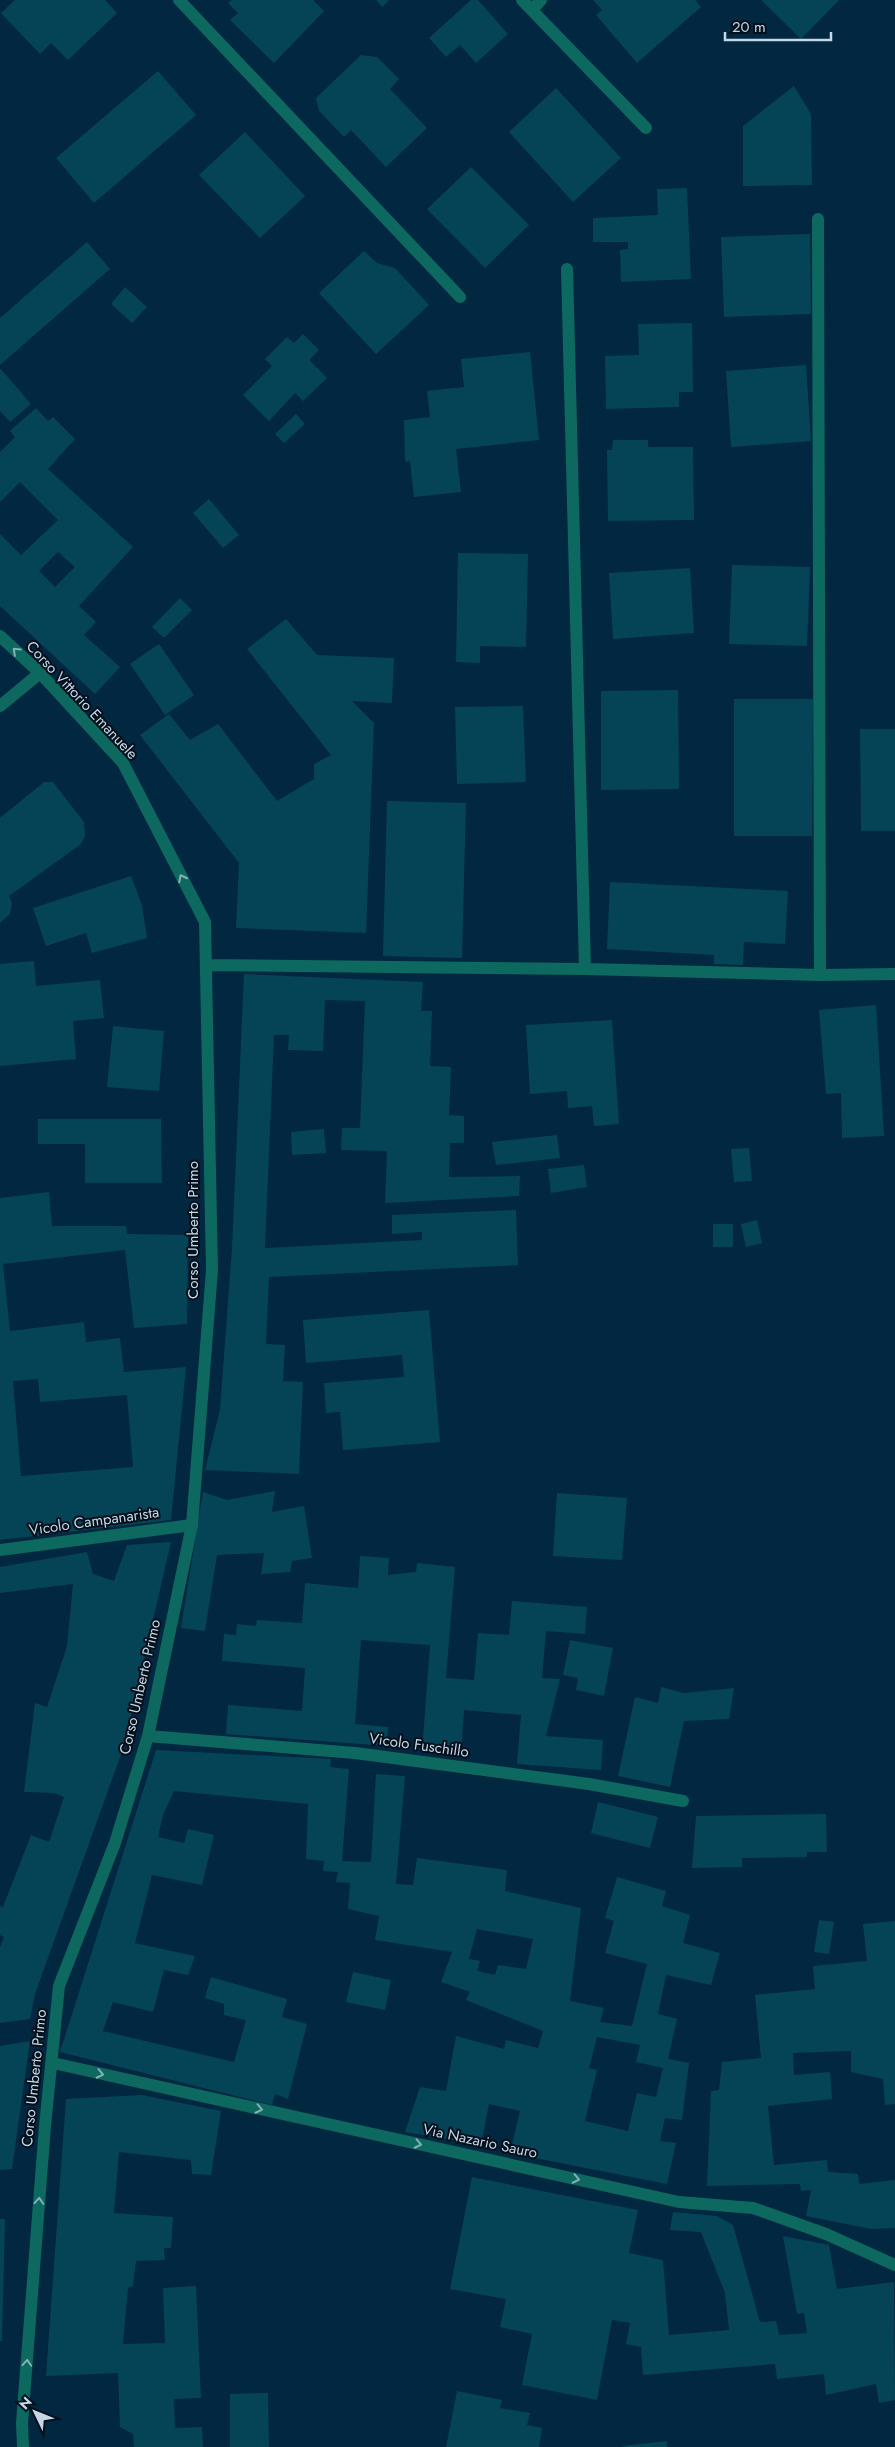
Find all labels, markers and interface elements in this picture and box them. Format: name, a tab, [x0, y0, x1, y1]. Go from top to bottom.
scale bar	[725, 10, 831, 42]
text: 20 m	[732, 16, 766, 38]
street label: Corso Vittorio Emanuele	[21, 636, 143, 764]
one-way arrow	[12, 648, 21, 657]
one-way arrow	[178, 875, 188, 884]
street label: Corso Umberto Primo	[182, 1161, 204, 1299]
street label: Vicolo Campanarista	[27, 1501, 161, 1541]
street label: Corso Umberto Primo	[114, 1617, 166, 1757]
street label: Vicolo Fuschillo	[368, 1727, 470, 1763]
street label: Corso Umberto Primo	[16, 2008, 52, 2148]
one-way arrow	[96, 2068, 105, 2079]
one-way arrow	[255, 2103, 264, 2114]
street label: Via Nazario Sauro	[421, 2118, 539, 2164]
one-way arrow	[413, 2138, 422, 2149]
one-way arrow	[572, 2173, 581, 2184]
one-way arrow	[34, 2197, 45, 2205]
one-way arrow	[21, 2359, 32, 2367]
north arrow	[10, 2387, 60, 2437]
text: N	[14, 2392, 37, 2414]

